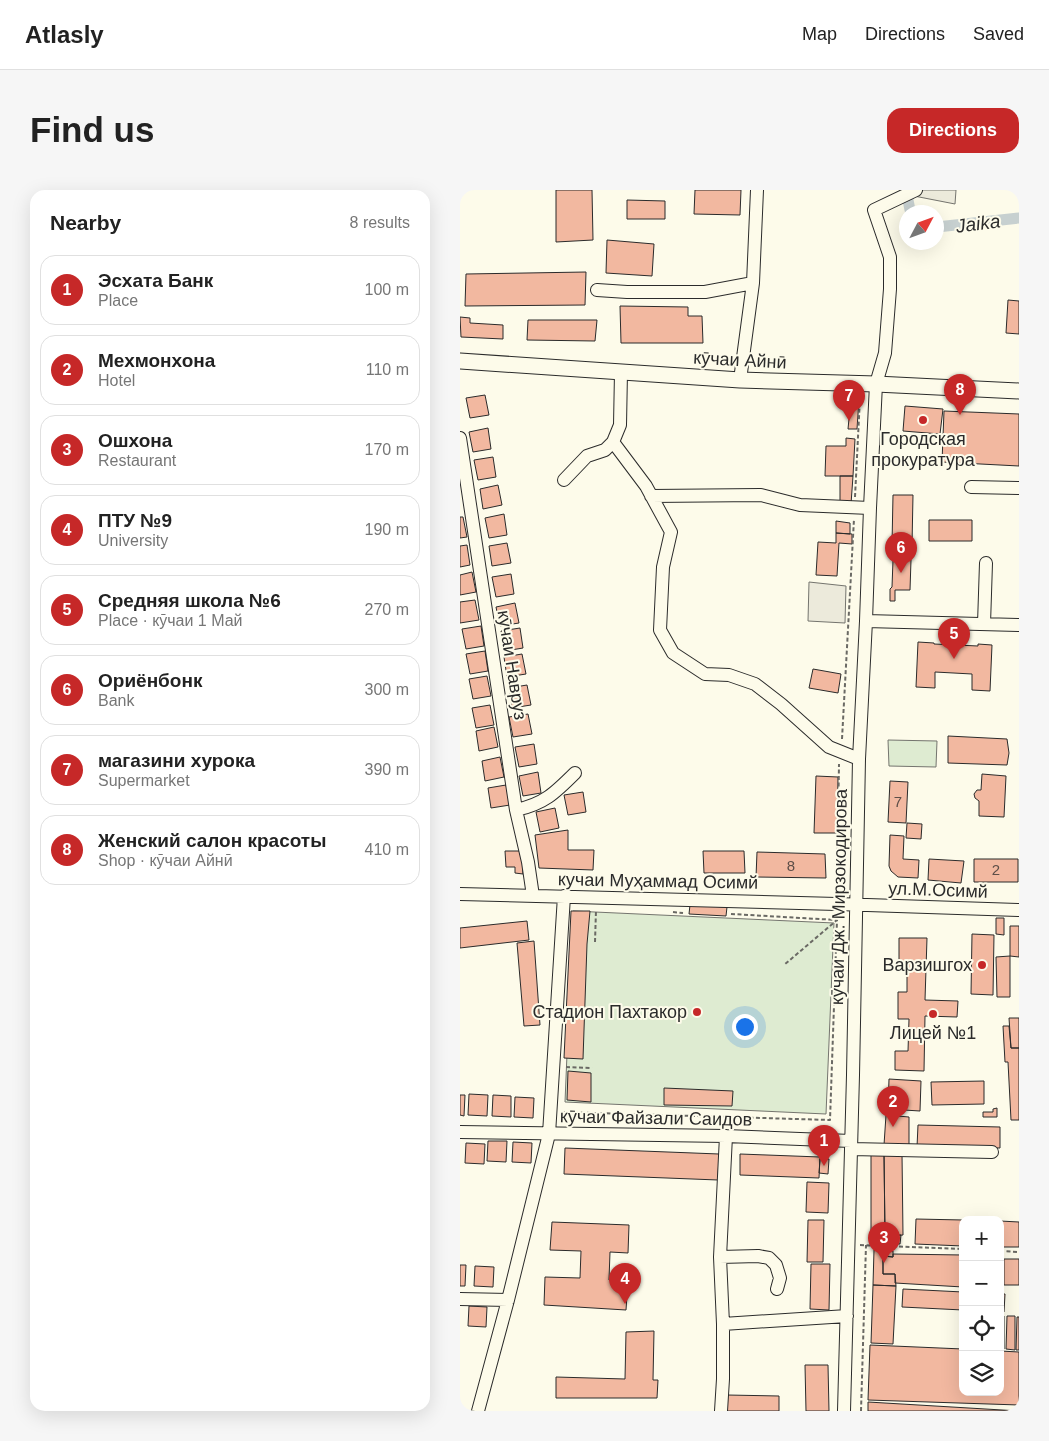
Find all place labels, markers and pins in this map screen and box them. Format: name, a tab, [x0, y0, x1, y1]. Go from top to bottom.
pin: 8	[944, 374, 976, 415]
pin: 7	[833, 380, 865, 421]
marker: Городская прокуратура	[917, 414, 929, 426]
place label: Городская прокуратура	[871, 429, 976, 470]
pin: 6	[885, 532, 917, 573]
pin: 5	[938, 618, 970, 659]
place label: Варзишгох	[882, 955, 972, 975]
marker: Варзишгох	[976, 959, 988, 971]
place label: Стадион Пахтакор	[533, 1002, 687, 1022]
marker: Стадион Пахтакор	[691, 1006, 703, 1018]
marker: Лицей №1	[927, 1008, 939, 1020]
place label: Лицей №1	[890, 1023, 976, 1043]
pin: 2	[877, 1086, 909, 1127]
pin: 1	[808, 1125, 840, 1166]
pin: 3	[868, 1222, 900, 1263]
pin: 4	[609, 1263, 641, 1304]

